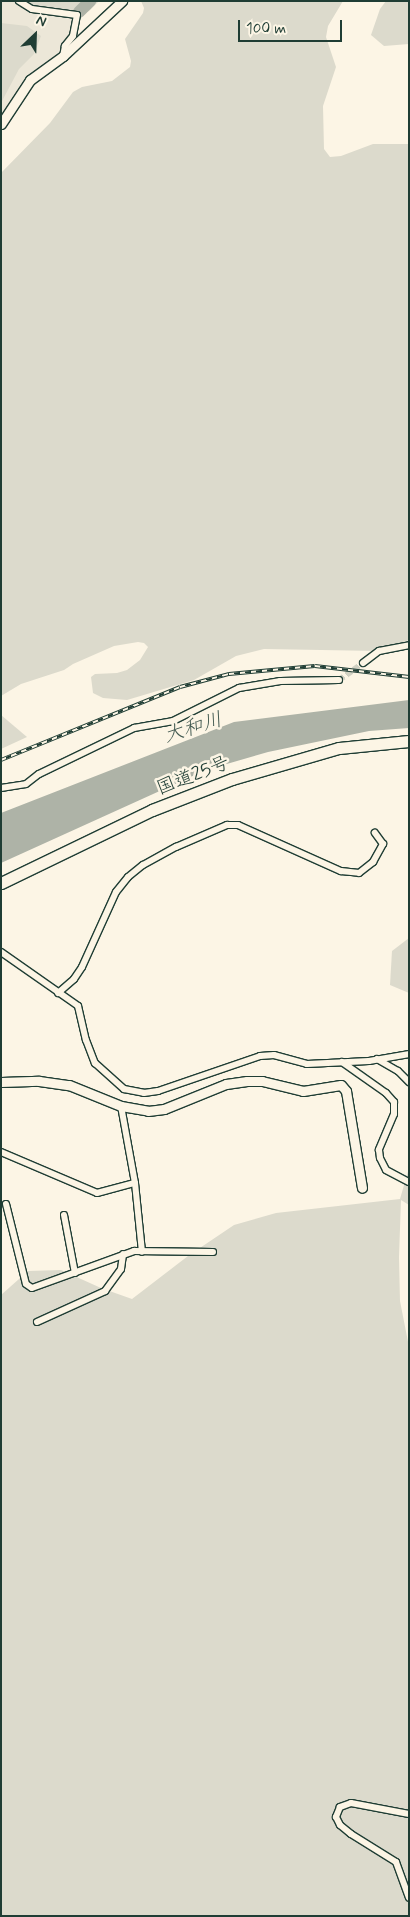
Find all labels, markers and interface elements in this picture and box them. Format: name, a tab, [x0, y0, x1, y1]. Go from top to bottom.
north arrow	[10, 10, 60, 60]
scale bar	[240, 10, 344, 42]
text: N	[33, 11, 49, 31]
text: 100 m	[246, 19, 286, 39]
water label: 大和川	[161, 708, 225, 748]
street label: 国道25号	[153, 752, 233, 800]

